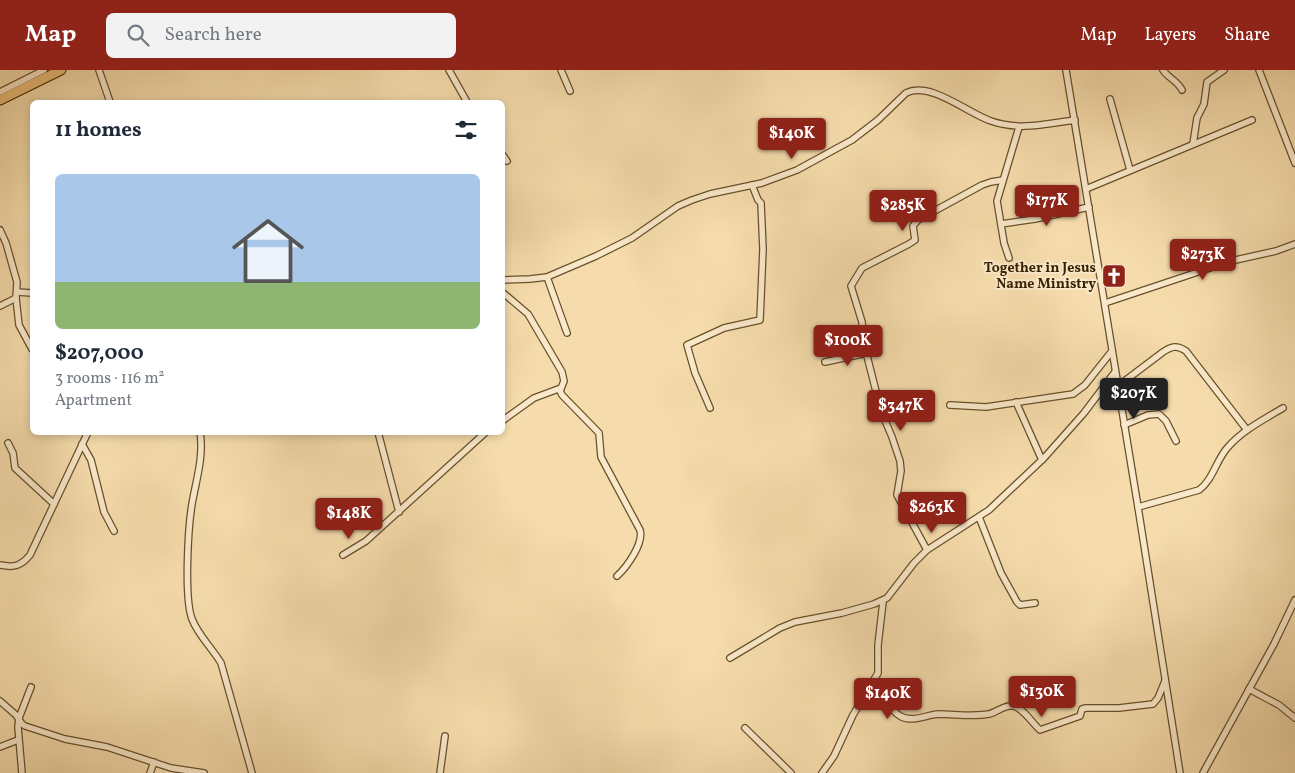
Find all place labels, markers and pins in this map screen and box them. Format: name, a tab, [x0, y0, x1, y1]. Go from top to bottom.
pin: $140K	[757, 118, 827, 160]
pin: $177K	[1012, 184, 1082, 227]
pin: $285K	[868, 190, 938, 232]
pin: $273K	[1168, 238, 1238, 281]
place label: Together in Jesus Name Ministry	[984, 259, 1096, 294]
church icon: Together in Jesus Name Ministry	[1101, 263, 1127, 289]
pin: $100K	[813, 324, 883, 367]
pin: $207K	[1099, 378, 1169, 420]
pin: $347K	[866, 390, 936, 432]
pin: $263K	[897, 492, 967, 534]
pin: $148K	[314, 498, 384, 540]
pin: $130K	[1007, 676, 1077, 718]
pin: $140K	[853, 678, 923, 720]

